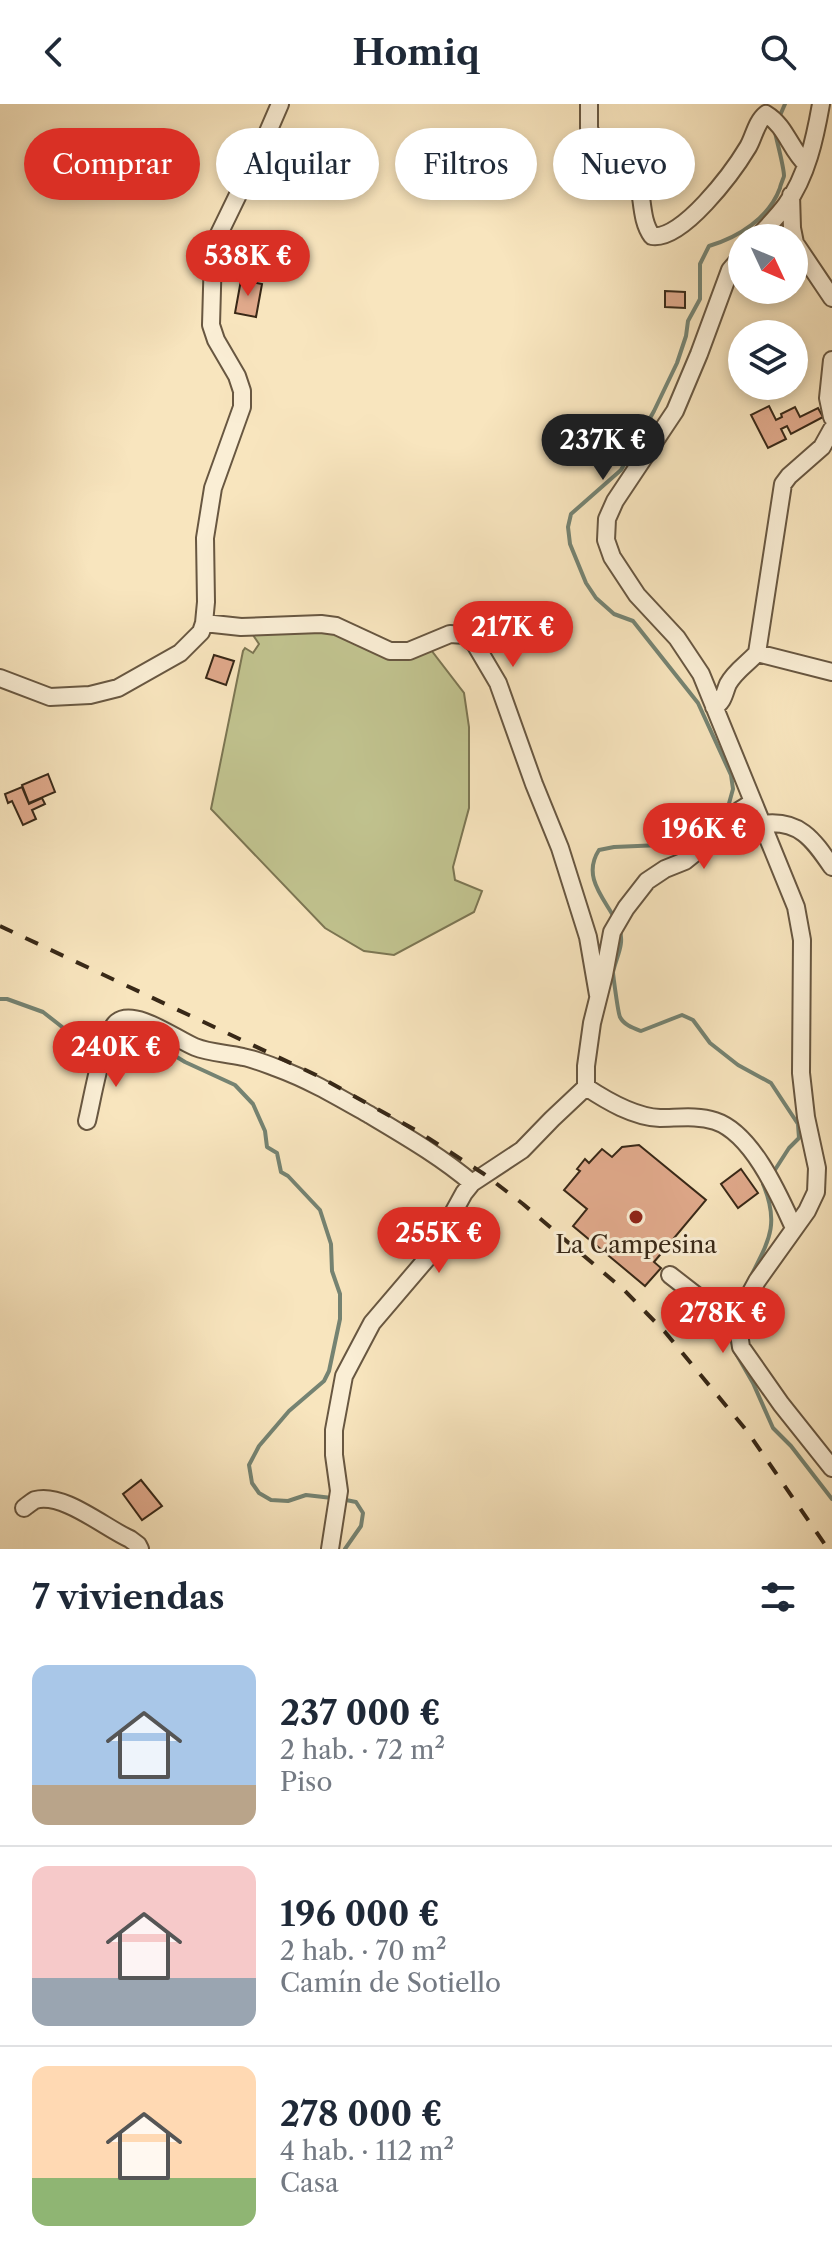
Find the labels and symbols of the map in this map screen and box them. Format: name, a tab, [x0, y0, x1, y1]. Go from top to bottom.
north arrow	[728, 224, 808, 304]
pin: 538K €	[183, 230, 313, 298]
pin: 237K €	[538, 414, 668, 482]
pin: 217K €	[448, 601, 578, 669]
pin: 196K €	[639, 803, 769, 871]
pin: 240K €	[51, 1021, 181, 1089]
pin: 255K €	[374, 1207, 504, 1275]
marker: La Campesina	[627, 1208, 645, 1226]
place label: La Campesina	[555, 1230, 717, 1259]
pin: 278K €	[658, 1287, 788, 1355]

